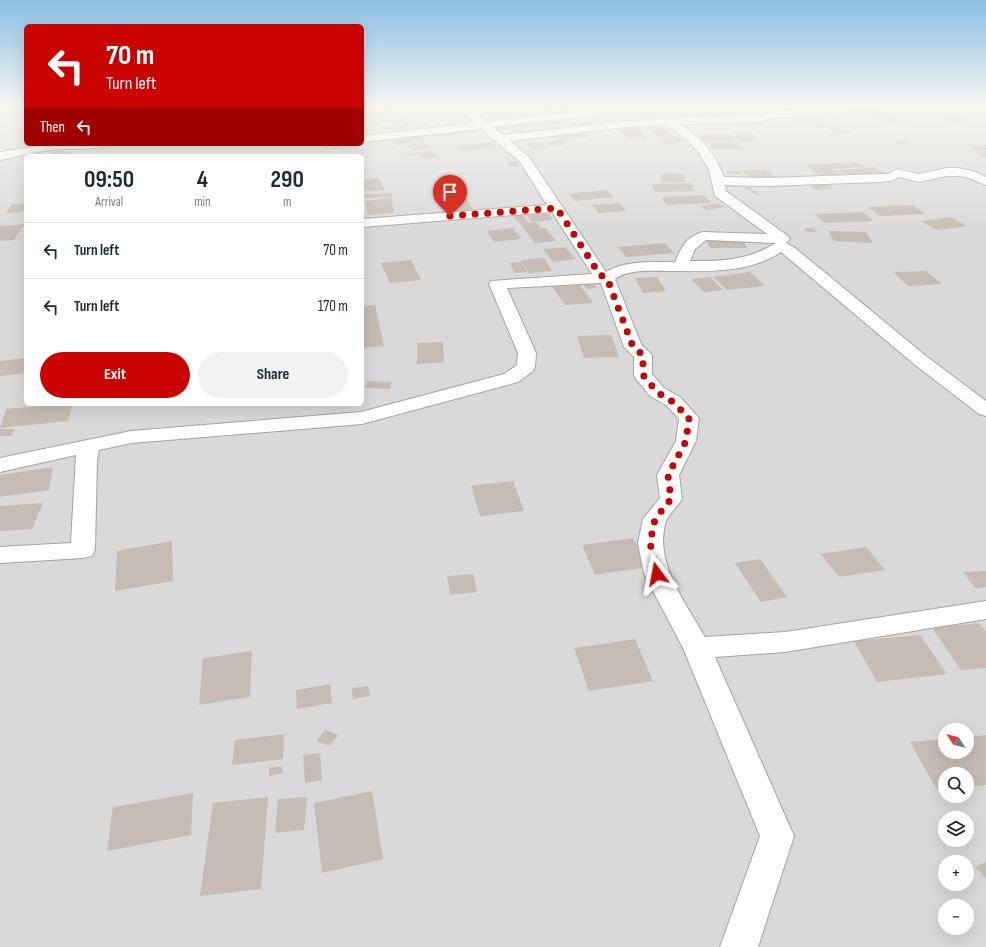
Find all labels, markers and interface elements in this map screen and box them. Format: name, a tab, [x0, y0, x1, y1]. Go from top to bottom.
text: 70 m	[106, 39, 154, 72]
icon: left	[40, 40, 92, 92]
text: Turn left	[106, 73, 157, 94]
icon: left	[73, 116, 95, 138]
text: Then	[40, 118, 65, 137]
text: 09:50	[84, 165, 134, 194]
text: 4	[197, 165, 208, 194]
text: 290	[271, 165, 304, 194]
pin	[433, 175, 467, 216]
icon: arrive	[439, 181, 461, 203]
text: Arrival	[95, 194, 123, 210]
text: min	[194, 194, 211, 210]
text: m	[283, 194, 291, 210]
icon: left	[40, 240, 62, 262]
text: Turn left	[74, 241, 119, 260]
text: 70 m	[323, 241, 348, 260]
icon: left	[40, 296, 62, 318]
text: Turn left	[74, 297, 119, 316]
text: 170 m	[318, 297, 348, 316]
button: Exit	[40, 352, 190, 398]
button: Share	[198, 352, 348, 398]
position arrow	[636, 553, 678, 595]
north arrow	[938, 723, 974, 759]
map controls	[938, 723, 974, 935]
button: search	[938, 767, 974, 803]
button: layers	[938, 811, 974, 847]
button: +	[938, 855, 974, 891]
button: −	[938, 899, 974, 935]

